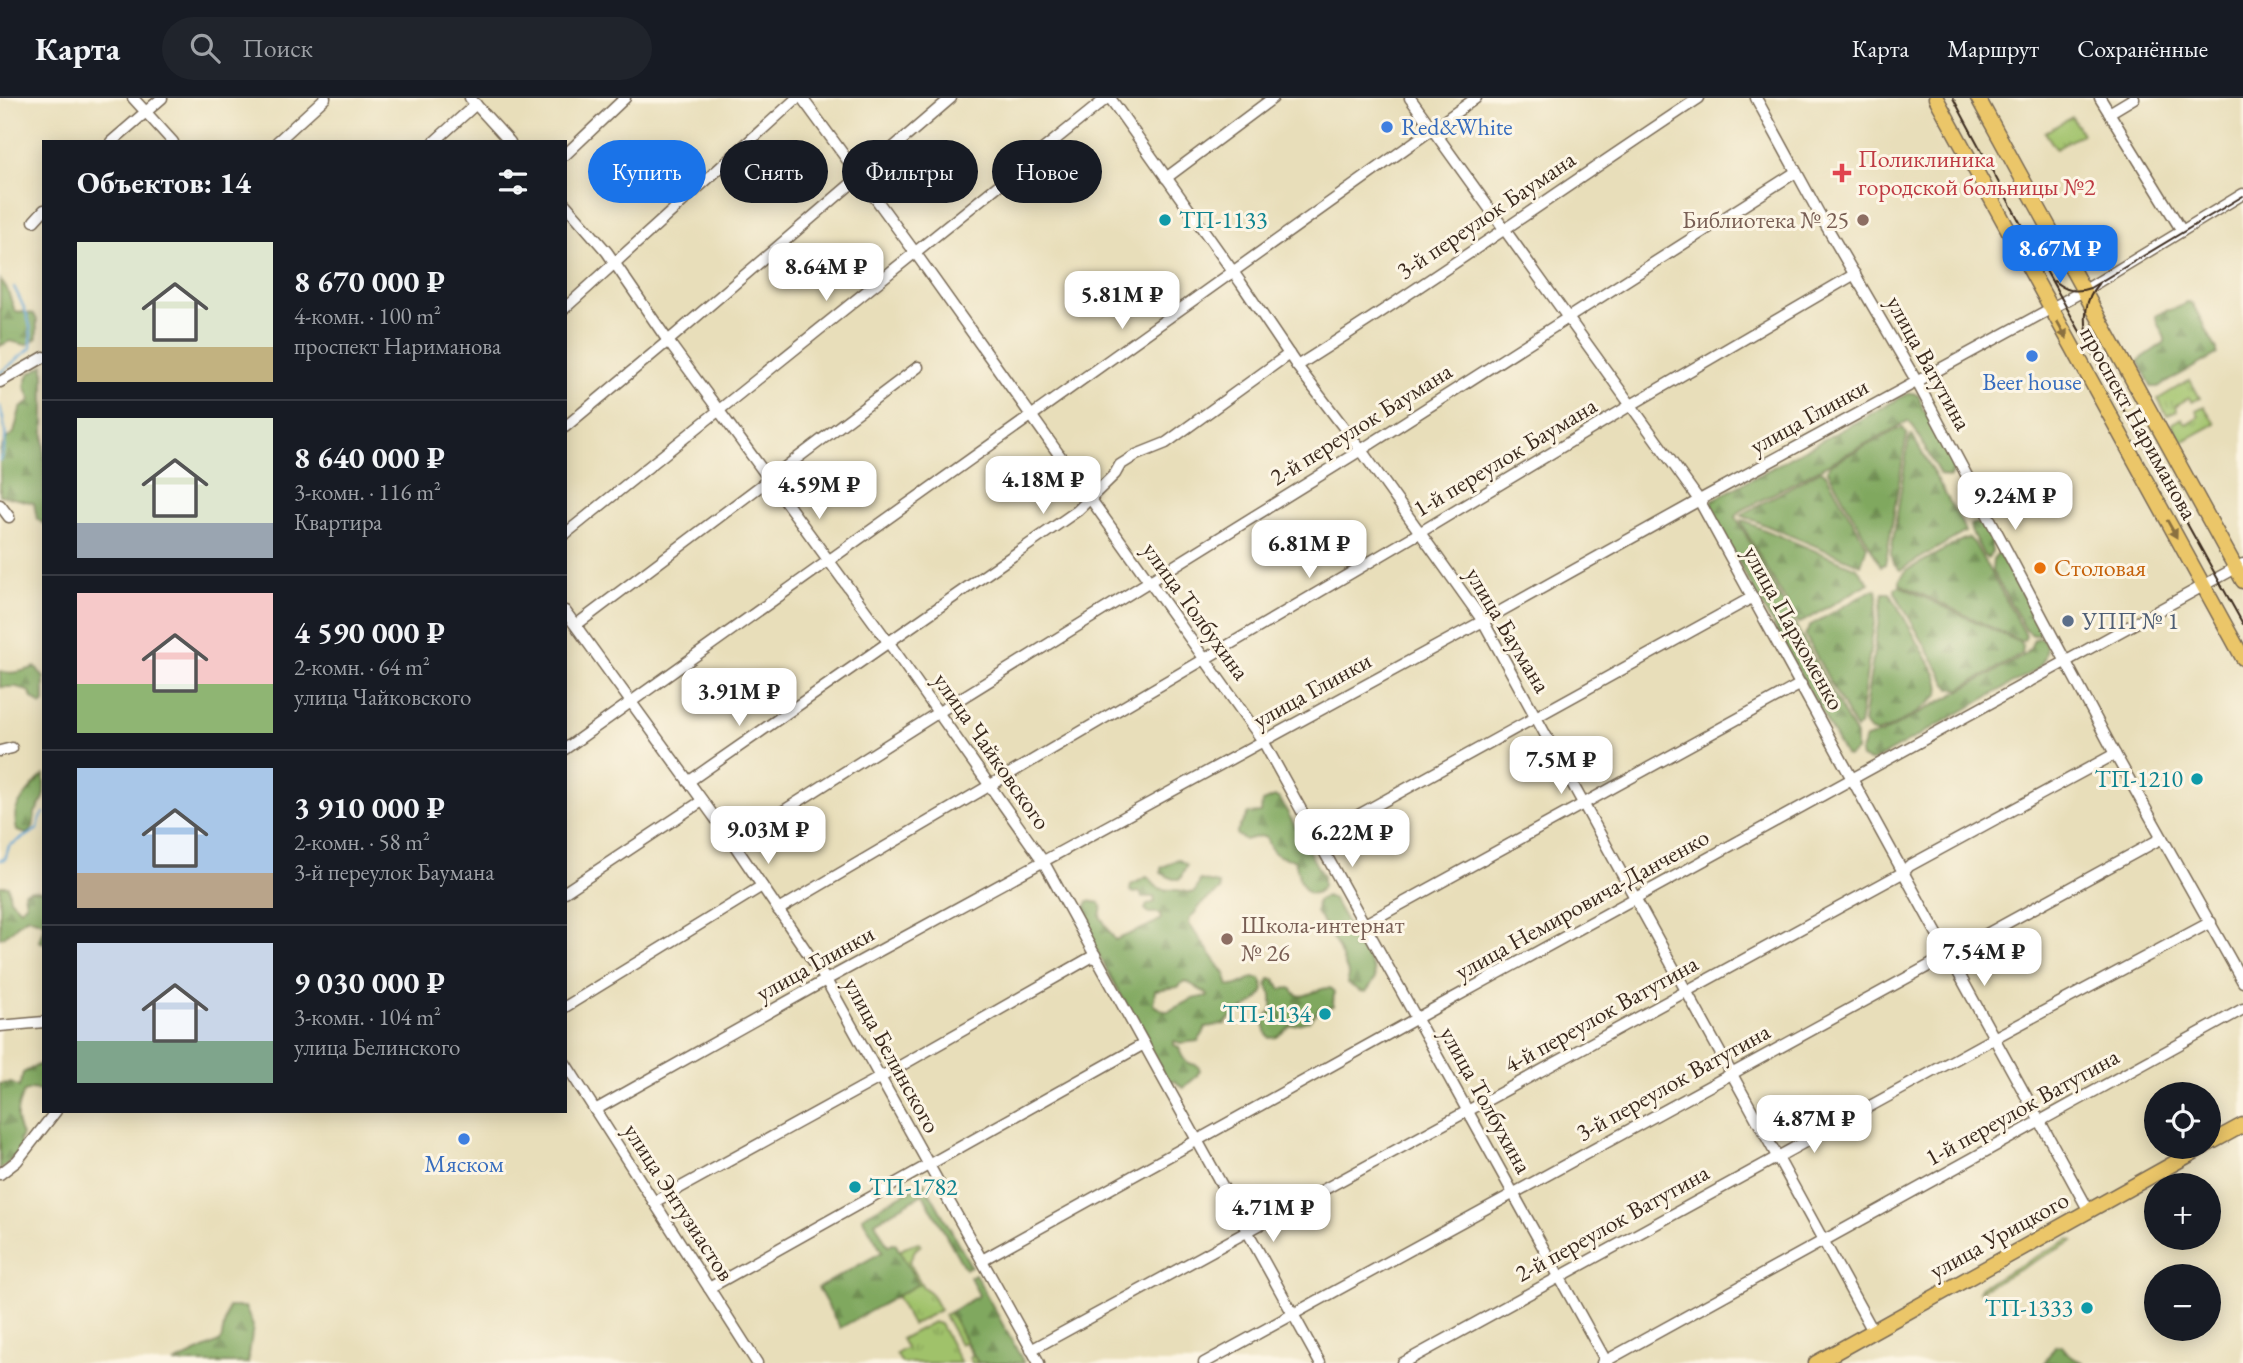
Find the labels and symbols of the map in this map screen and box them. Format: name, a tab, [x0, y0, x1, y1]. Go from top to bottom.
place label: Red&White	[1401, 111, 1513, 142]
marker: Red&White	[1379, 119, 1395, 135]
street label: 3-й переулок Баумана	[1390, 143, 1581, 286]
place label: Поликлиника городской больницы №2	[1858, 143, 2096, 202]
marker: Поликлиника городской больницы №2	[1832, 163, 1852, 183]
place label: ТП-1133	[1179, 204, 1268, 235]
place label: Библиотека № 25	[1682, 204, 1849, 235]
marker: ТП-1133	[1157, 212, 1173, 228]
marker: Библиотека № 25	[1855, 212, 1871, 228]
pin: 8.67M ₽	[1995, 226, 2125, 285]
pin: 8.64M ₽	[761, 244, 891, 303]
pin: 5.81M ₽	[1057, 272, 1187, 331]
street label: улица Ватутина	[1880, 290, 1979, 436]
one-way arrow	[2056, 320, 2068, 340]
street label: проспект Нариманова	[2073, 321, 2206, 525]
marker: Beer house	[2024, 348, 2040, 364]
street label: 2-й переулок Баумана	[1264, 355, 1458, 492]
place label: Beer house	[1982, 366, 2082, 397]
street label: улица Глинки	[1744, 370, 1874, 461]
street label: 1-й переулок Баумана	[1407, 389, 1603, 524]
pin: 4.18M ₽	[978, 456, 1108, 516]
pin: 4.59M ₽	[754, 462, 884, 521]
pin: 9.24M ₽	[1950, 472, 2080, 532]
pin: 6.81M ₽	[1244, 520, 1374, 580]
one-way arrow	[2166, 520, 2178, 539]
street label: улица Толбухина	[1136, 535, 1257, 686]
street label: улица Пархоменко	[1737, 540, 1852, 715]
place label: Столовая	[2054, 552, 2146, 583]
marker: Столовая	[2032, 560, 2048, 576]
street label: улица Баумана	[1459, 561, 1558, 699]
place label: УПП № 1	[2081, 605, 2179, 636]
marker: УПП № 1	[2060, 613, 2076, 629]
street label: улица Глинки	[1247, 644, 1377, 735]
street label: улица Чайковского	[927, 666, 1058, 835]
pin: 3.91M ₽	[674, 668, 804, 728]
pin: 7.5M ₽	[1504, 736, 1618, 796]
place label: ТП-1210	[2094, 763, 2183, 794]
marker: ТП-1210	[2189, 771, 2205, 787]
pin: 9.03M ₽	[703, 806, 833, 866]
pin: 6.22M ₽	[1287, 810, 1417, 869]
street label: улица Немировича-Данченко	[1449, 821, 1714, 986]
place label: Школа-интернат № 26	[1241, 909, 1405, 968]
street label: улица Глинки	[750, 917, 880, 1008]
pin: 7.54M ₽	[1919, 928, 2049, 988]
marker: Школа-интернат № 26	[1219, 931, 1235, 947]
street label: 4-й переулок Ватутина	[1498, 947, 1704, 1080]
street label: улица Белинского	[837, 971, 948, 1138]
place label: ТП-1134	[1222, 998, 1311, 1029]
marker: ТП-1134	[1317, 1006, 1333, 1022]
street label: 3-й переулок Ватутина	[1570, 1015, 1776, 1148]
street label: улица Толбухина	[1433, 1021, 1540, 1179]
street label: 1-й переулок Ватутина	[1919, 1040, 2125, 1173]
pin: 4.87M ₽	[1749, 1096, 1879, 1155]
street label: улица Энтузиастов	[617, 1117, 742, 1287]
marker: Мяском	[456, 1131, 472, 1147]
place label: Мяском	[424, 1148, 504, 1179]
street label: 2-й переулок Ватутина	[1509, 1156, 1715, 1289]
place label: ТП-1782	[869, 1171, 958, 1202]
marker: ТП-1782	[847, 1179, 863, 1195]
street label: улица Урицкого	[1924, 1183, 2074, 1286]
pin: 4.71M ₽	[1208, 1184, 1338, 1244]
place label: ТП-1333	[1984, 1292, 2073, 1323]
marker: ТП-1333	[2079, 1300, 2095, 1316]

